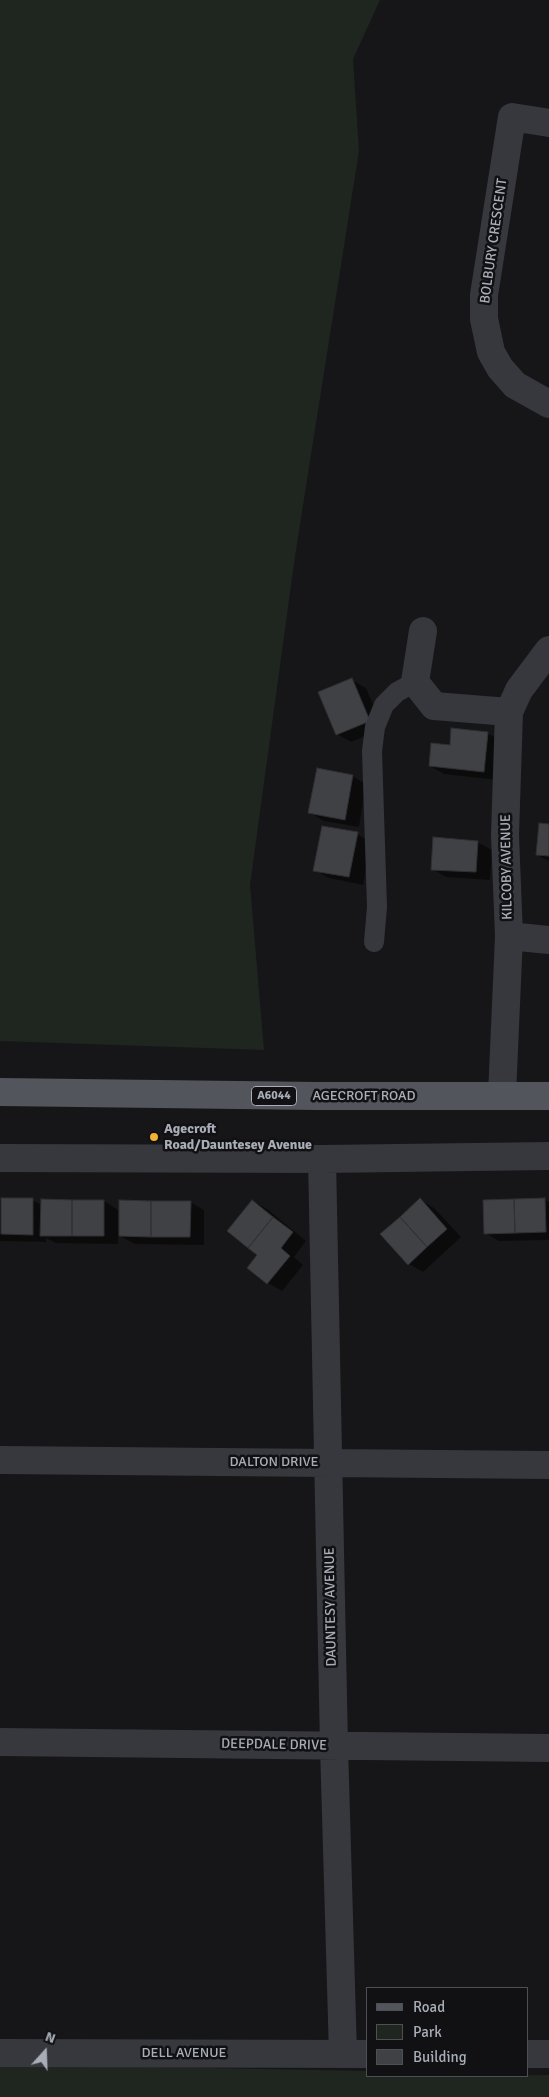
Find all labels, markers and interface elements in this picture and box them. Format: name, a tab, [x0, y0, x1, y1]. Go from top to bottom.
street label: BOLBURY CRESCENT	[477, 177, 511, 305]
street label: KILCOBY AVENUE	[498, 814, 516, 920]
road number: A6044	[252, 1086, 296, 1106]
street label: AGECROFT ROAD	[312, 1088, 416, 1104]
place label: Agecroft Road/Dauntesey Avenue	[164, 1121, 312, 1154]
marker: Agecroft Road/Dauntesey Avenue	[148, 1131, 160, 1143]
street label: DALTON DRIVE	[229, 1454, 319, 1470]
street label: DAUNTESY AVENUE	[322, 1547, 340, 1667]
street label: DEEPDALE DRIVE	[221, 1736, 327, 1754]
legend	[366, 1987, 529, 2077]
text: Road	[413, 1998, 445, 2016]
text: Park	[413, 2023, 442, 2041]
north arrow	[20, 2027, 70, 2077]
text: N	[43, 2028, 58, 2047]
street label: DELL AVENUE	[141, 2045, 227, 2061]
text: Building	[413, 2048, 467, 2066]

